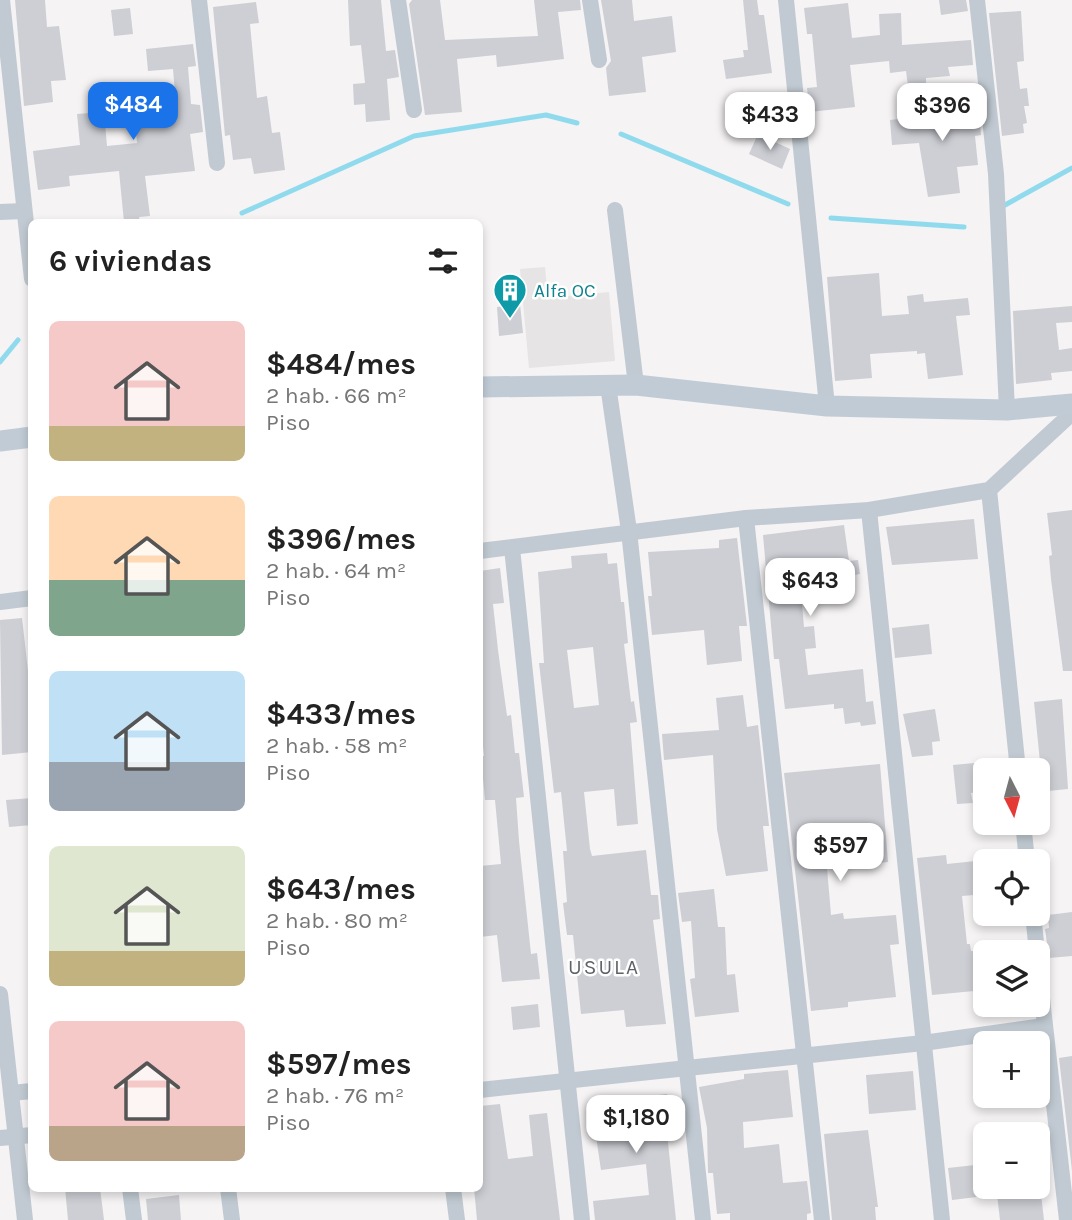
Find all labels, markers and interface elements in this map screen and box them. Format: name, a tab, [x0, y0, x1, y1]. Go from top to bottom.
pin: $484	[92, 82, 174, 142]
pin: $396	[901, 83, 983, 143]
text: $484	[104, 91, 162, 118]
pin: $433	[729, 92, 811, 152]
text: $396	[913, 92, 971, 119]
text: $433	[741, 101, 799, 128]
icon: filters	[424, 242, 462, 280]
text: 6 viviendas	[49, 243, 212, 279]
building icon: Alfa OC	[491, 271, 529, 320]
place label: Alfa OC	[534, 280, 596, 302]
text: $484/mes	[266, 346, 416, 382]
icon: home	[105, 349, 189, 433]
text: 2 hab. · 66 m²	[266, 382, 407, 409]
text: Piso	[266, 409, 310, 436]
text: $396/mes	[266, 521, 416, 557]
icon: home	[105, 524, 189, 608]
text: 2 hab. · 64 m²	[266, 557, 406, 584]
pin: $643	[769, 558, 851, 618]
text: $643	[781, 567, 839, 594]
text: Piso	[266, 584, 310, 611]
text: $433/mes	[266, 696, 416, 732]
icon: home	[105, 699, 189, 783]
text: 2 hab. · 58 m²	[266, 732, 407, 759]
north arrow	[973, 758, 1050, 835]
map controls	[973, 758, 1050, 1199]
text: Piso	[266, 759, 310, 786]
pin: $597	[799, 824, 881, 883]
text: $597	[813, 832, 867, 859]
button: locate	[973, 849, 1050, 926]
text: $643/mes	[266, 871, 416, 907]
icon: home	[105, 874, 189, 958]
text: 2 hab. · 80 m²	[266, 907, 408, 934]
text: Piso	[266, 934, 310, 961]
button: layers	[973, 940, 1050, 1017]
district label: USULA	[568, 955, 640, 979]
button: +	[973, 1031, 1050, 1108]
text: $597/mes	[266, 1046, 412, 1082]
icon: home	[105, 1049, 189, 1133]
text: 2 hab. · 76 m²	[266, 1082, 404, 1109]
pin: $1,180	[579, 1096, 693, 1155]
text: $1,180	[602, 1104, 670, 1131]
text: Piso	[266, 1109, 310, 1136]
button: −	[973, 1122, 1050, 1199]

